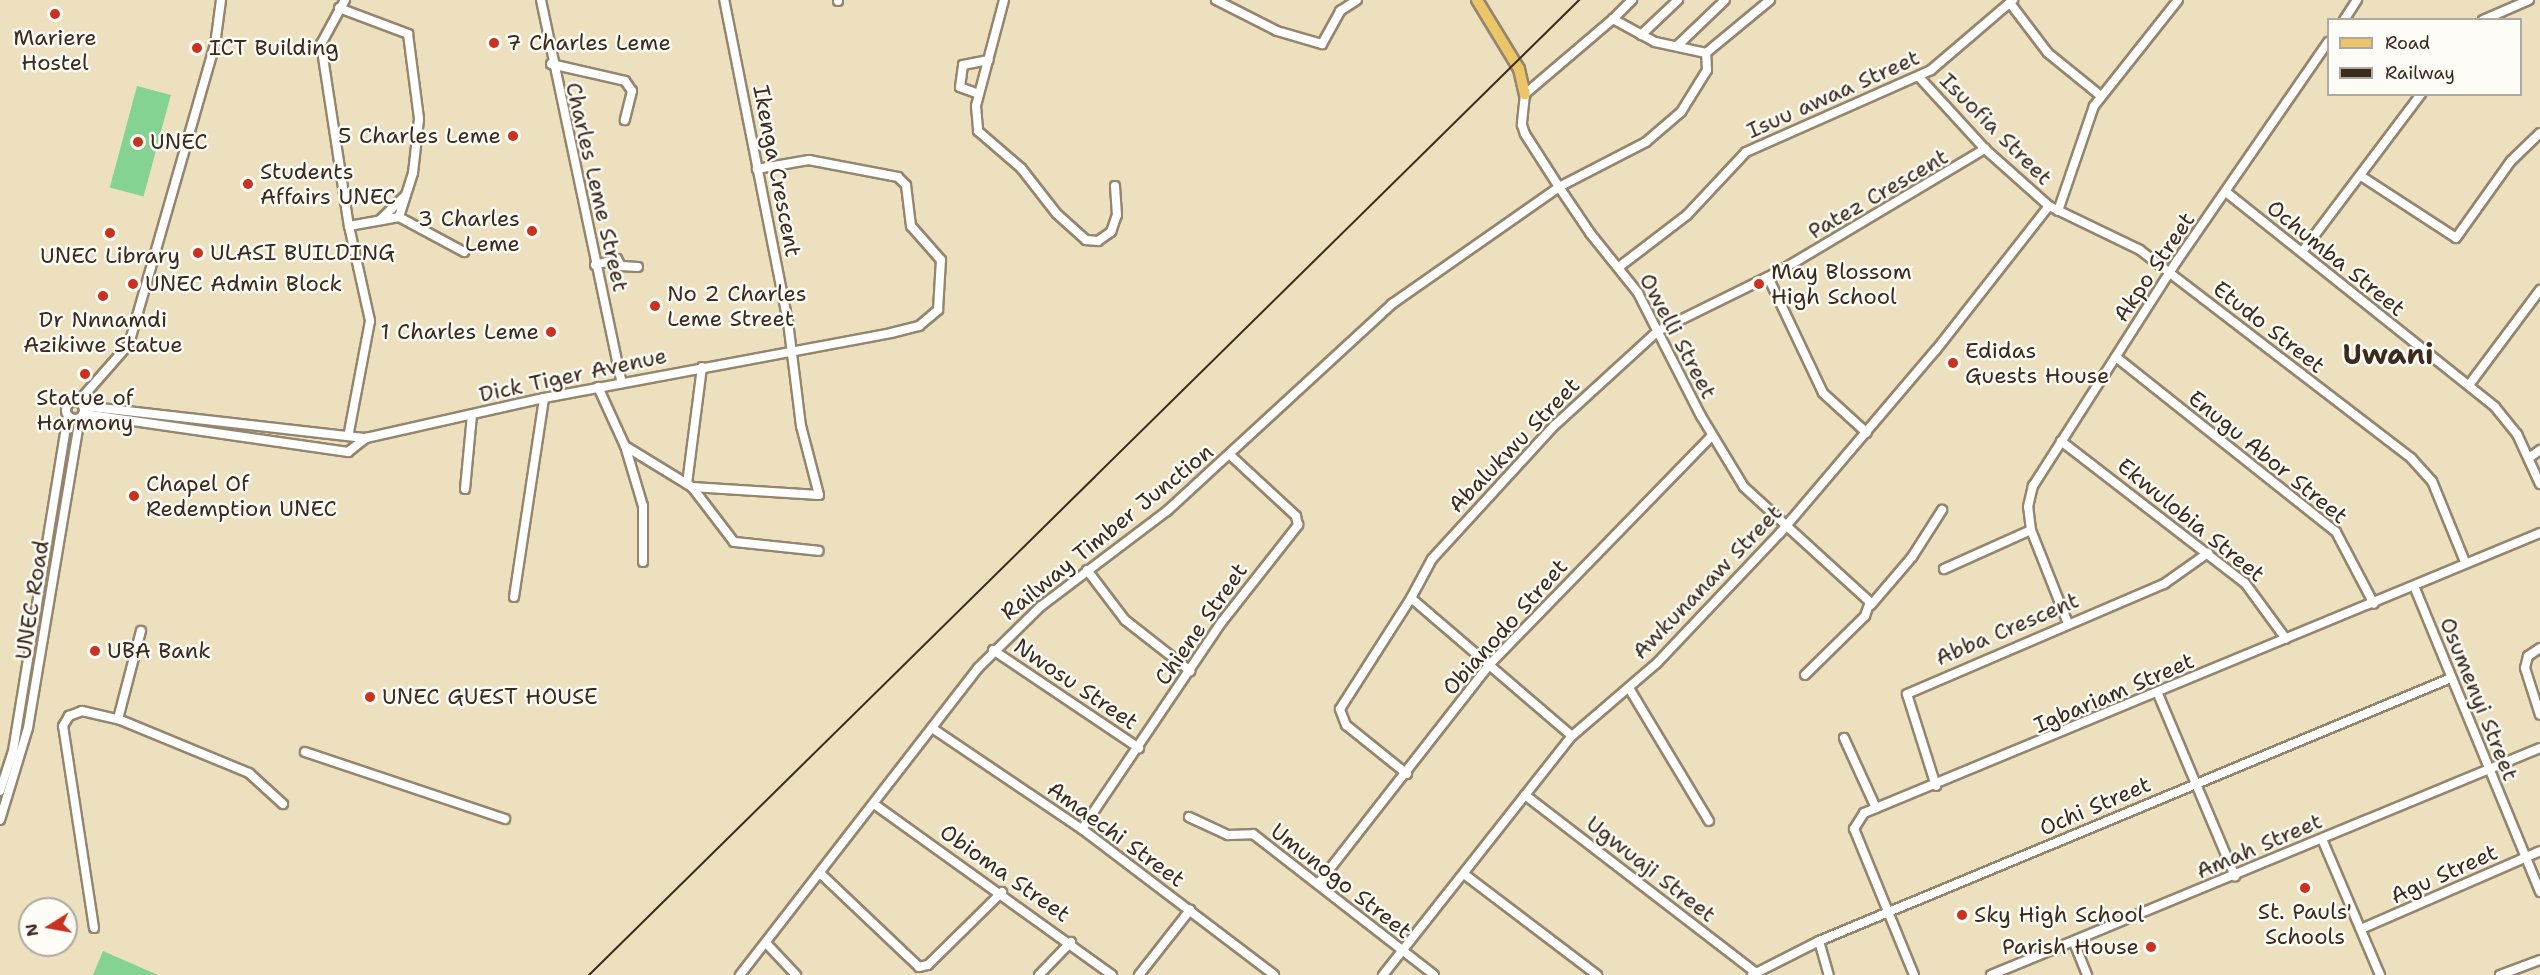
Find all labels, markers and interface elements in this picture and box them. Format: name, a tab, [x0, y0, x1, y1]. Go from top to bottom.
marker: Mariere Hostel	[48, 7, 62, 21]
legend	[2327, 18, 2522, 96]
place label: Mariere Hostel	[13, 24, 97, 76]
place label: 7 Charles Leme	[506, 30, 671, 56]
text: Road	[2385, 31, 2430, 55]
place label: ICT Building	[209, 35, 339, 61]
marker: 7 Charles Leme	[487, 36, 501, 50]
marker: ICT Building	[190, 41, 204, 55]
street label: Isuu awaa Street	[1743, 44, 1923, 144]
text: Railway	[2385, 61, 2455, 85]
street label: Isuofia Street	[1934, 67, 2058, 191]
street label: Charles Leme Street	[560, 80, 634, 294]
street label: Ikenga Crescent	[747, 83, 807, 259]
place label: 5 Charles Leme	[338, 123, 501, 149]
place label: UNEC	[150, 129, 208, 155]
marker: 5 Charles Leme	[506, 129, 520, 143]
marker: UNEC	[131, 135, 145, 149]
street label: Patez Crescent	[1803, 143, 1953, 245]
place label: Students Affairs UNEC	[260, 158, 396, 210]
marker: Students Affairs UNEC	[241, 177, 255, 191]
street label: Ochumba Street	[2262, 194, 2410, 322]
place label: 3 Charles Leme	[418, 205, 520, 256]
street label: Akpo Street	[2108, 207, 2200, 327]
marker: 3 Charles Leme	[525, 224, 539, 238]
marker: UNEC Library	[103, 226, 117, 240]
place label: ULASI BUILDING	[210, 240, 395, 266]
place label: UNEC Library	[40, 243, 180, 269]
marker: ULASI BUILDING	[191, 246, 205, 260]
place label: May Blossom High School	[1771, 258, 1912, 310]
street label: Owelli Street	[1634, 269, 1722, 403]
place label: UNEC Admin Block	[145, 271, 342, 297]
street label: Etudo Street	[2208, 275, 2330, 379]
marker: UNEC Admin Block	[126, 277, 140, 291]
marker: May Blossom High School	[1752, 277, 1766, 291]
place label: No 2 Charles Leme Street	[667, 280, 807, 332]
marker: Dr Nnnamdi Azikiwe Statue	[96, 289, 110, 303]
marker: No 2 Charles Leme Street	[648, 299, 662, 313]
place label: Dr Nnnamdi Azikiwe Statue	[23, 306, 183, 358]
place label: 1 Charles Leme	[380, 319, 539, 345]
marker: 1 Charles Leme	[544, 325, 558, 339]
place label: Edidas Guests House	[1965, 337, 2109, 388]
district label: Uwani	[2342, 337, 2434, 371]
street label: Dick Tiger Avenue	[477, 342, 669, 408]
marker: Edidas Guests House	[1946, 356, 1960, 370]
marker: Statue of Harmony	[78, 367, 92, 381]
street label: Abalukwu Street	[1443, 372, 1585, 518]
place label: Statue of Harmony	[36, 384, 134, 436]
street label: Enugu Abor Street	[2183, 385, 2353, 529]
street label: Railway Timber Junction	[996, 438, 1218, 626]
street label: Ekwulobia Street	[2112, 453, 2270, 587]
place label: Chapel Of Redemption UNEC	[146, 470, 337, 522]
marker: Chapel Of Redemption UNEC	[127, 489, 141, 503]
street label: Awkunanaw Street	[1627, 499, 1787, 665]
street label: UNEC Road	[10, 538, 54, 662]
street label: Obianodo Street	[1437, 553, 1573, 701]
street label: Chiene Street	[1149, 558, 1253, 690]
street label: Abba Crescent	[1931, 587, 2083, 671]
street label: Osumenyi Street	[2434, 613, 2524, 785]
street label: Nwosu Street	[1009, 633, 1143, 735]
place label: UBA Bank	[107, 638, 211, 664]
marker: UBA Bank	[88, 644, 102, 658]
street label: Igbariam Street	[2030, 647, 2198, 739]
place label: UNEC GUEST HOUSE	[382, 684, 598, 710]
marker: UNEC GUEST HOUSE	[363, 690, 377, 704]
street label: Ochi Street	[2035, 771, 2155, 841]
street label: Amaechi Street	[1042, 775, 1190, 893]
street label: Amah Street	[2192, 808, 2326, 884]
street label: Ugwuaji Street	[1581, 810, 1721, 928]
street label: Obioma Street	[935, 818, 1075, 928]
street label: Umunogo Street	[1265, 818, 1417, 944]
street label: Agu Street	[2386, 839, 2502, 909]
marker: St. Pauls' Schools	[2298, 881, 2312, 895]
north arrow	[18, 897, 78, 957]
place label: St. Pauls' Schools	[2258, 898, 2352, 950]
place label: Sky High School	[1974, 902, 2144, 928]
marker: Sky High School	[1955, 908, 1969, 922]
text: N	[20, 922, 43, 938]
place label: Parish House	[2002, 934, 2139, 960]
marker: Parish House	[2144, 940, 2158, 954]

